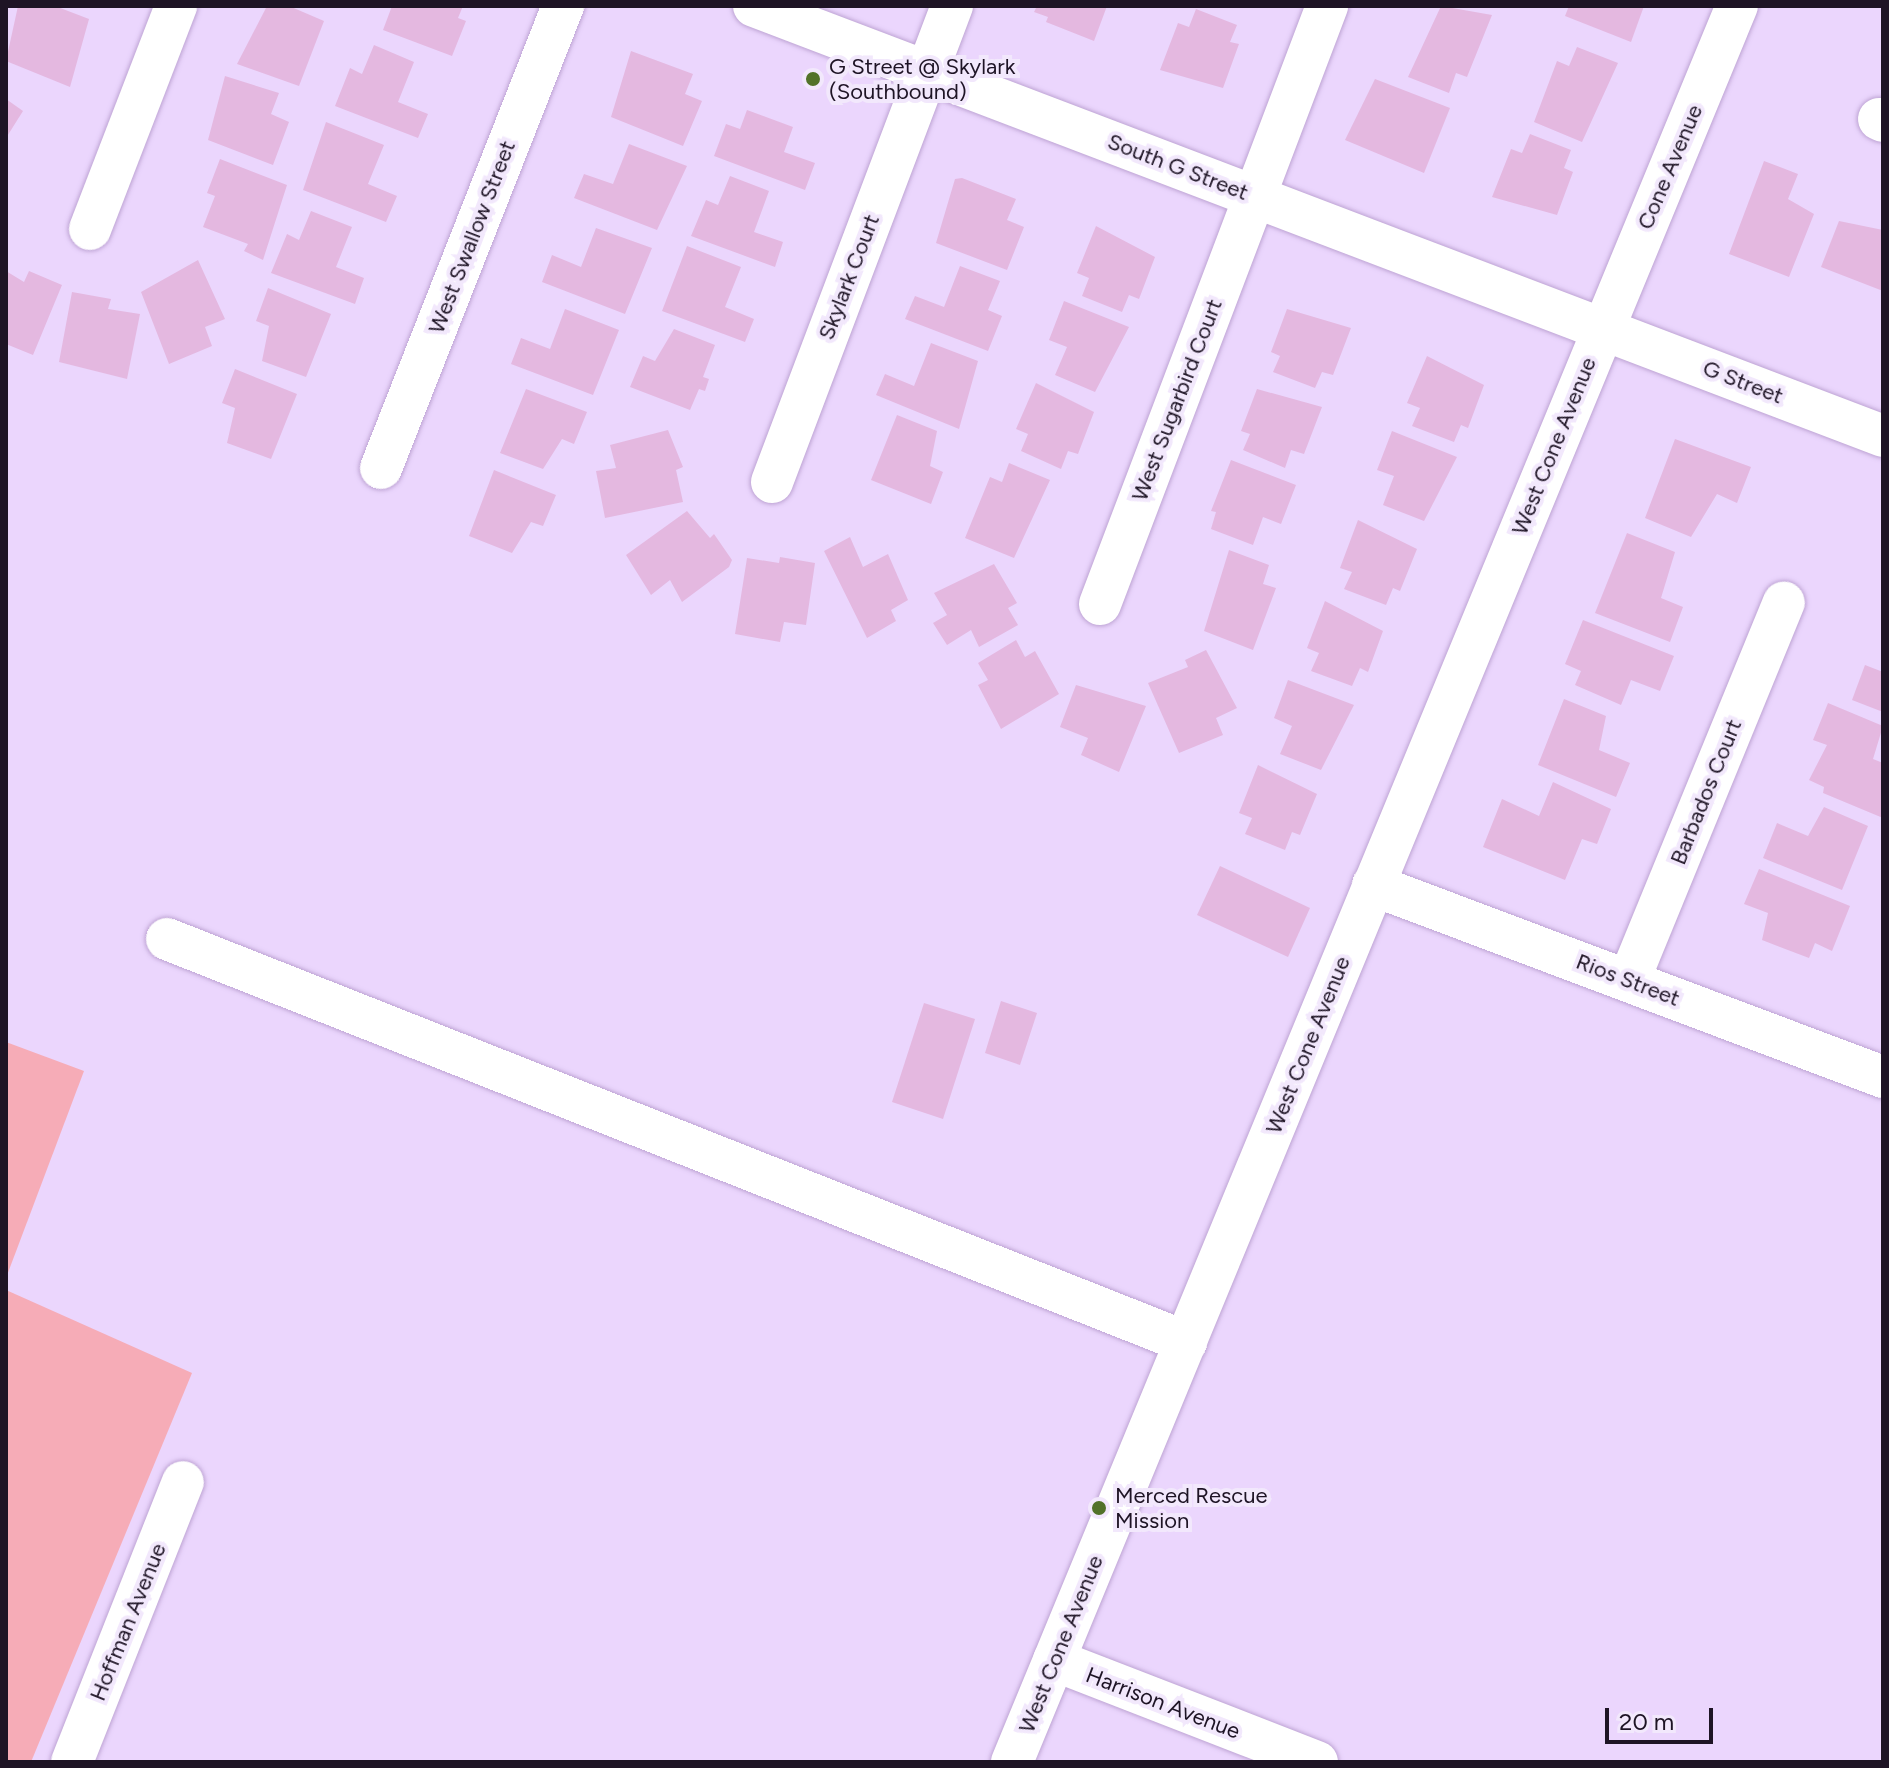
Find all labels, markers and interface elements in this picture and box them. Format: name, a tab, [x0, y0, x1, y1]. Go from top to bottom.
place label: G Street @ Skylark (Southbound)	[829, 53, 1015, 104]
marker: G Street @ Skylark (Southbound)	[804, 70, 822, 88]
street label: Cone Avenue	[1632, 101, 1708, 233]
street label: South G Street	[1104, 128, 1252, 206]
street label: West Swallow Street	[423, 137, 521, 337]
street label: Skylark Court	[813, 211, 885, 343]
street label: West Sugarbird Court	[1126, 295, 1228, 505]
street label: West Cone Avenue	[1506, 353, 1602, 539]
street label: G Street	[1699, 355, 1787, 409]
street label: Barbados Court	[1665, 716, 1747, 868]
street label: Rios Street	[1572, 948, 1684, 1012]
street label: West Cone Avenue	[1260, 952, 1356, 1138]
place label: Merced Rescue Mission	[1115, 1482, 1268, 1534]
marker: Merced Rescue Mission	[1090, 1499, 1108, 1517]
street label: Hoffman Avenue	[84, 1539, 172, 1705]
street label: West Cone Avenue	[1013, 1551, 1109, 1737]
street label: Harrison Avenue	[1082, 1661, 1244, 1745]
scale bar	[1609, 1692, 1717, 1742]
text: 20 m	[1619, 1707, 1674, 1736]

